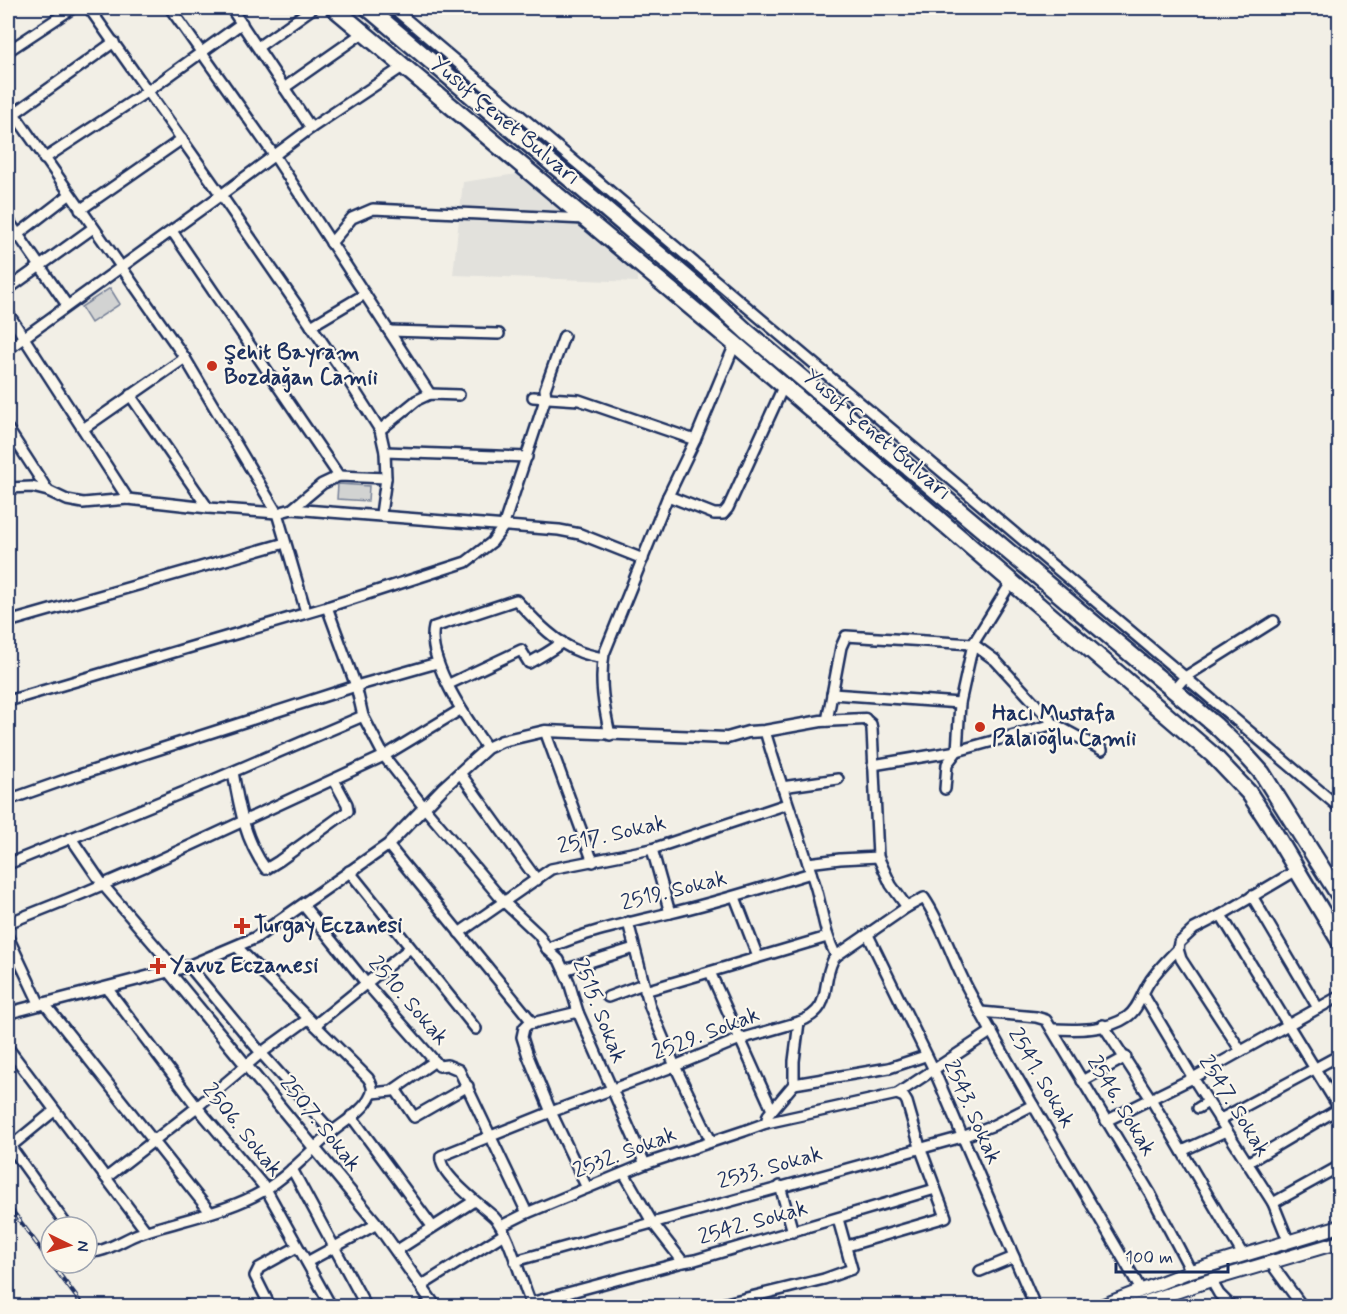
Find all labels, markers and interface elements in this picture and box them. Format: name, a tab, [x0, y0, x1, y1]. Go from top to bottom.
street label: Yusuf Çenet Bulvarı	[424, 50, 586, 192]
place label: Şehit Bayram Bozdağan Camii	[224, 339, 378, 393]
marker: Şehit Bayram Bozdağan Camii	[205, 359, 219, 373]
street label: Yusuf Çenet Bulvarı	[797, 363, 957, 507]
place label: Hacı Mustafa Palaıoğlu Camii	[992, 700, 1136, 754]
marker: Hacı Mustafa Palaıoğlu Camii	[973, 720, 987, 734]
street label: 2517. Sokak	[555, 809, 669, 861]
street label: 2519. Sokak	[618, 864, 730, 918]
place label: Turgay Eczanesi	[254, 912, 402, 943]
marker: Turgay Eczanesi	[235, 919, 249, 933]
street label: 2510. Sokak	[361, 950, 455, 1052]
place label: Yavuz Eczanesi	[170, 952, 318, 980]
street label: 2515. Sokak	[565, 955, 633, 1068]
marker: Yavuz Eczanesi	[151, 959, 165, 973]
street label: 2529. Sokak	[648, 1001, 764, 1067]
street label: 2541. Sokak	[1001, 1023, 1081, 1133]
street label: 2546. Sokak	[1080, 1050, 1162, 1162]
street label: 2547. Sokak	[1192, 1050, 1276, 1162]
street label: 2543. Sokak	[937, 1055, 1008, 1169]
street label: 2507. Sokak	[273, 1070, 367, 1178]
street label: 2506. Sokak	[196, 1077, 289, 1183]
street label: 2532. Sokak	[569, 1120, 681, 1186]
street label: 2533. Sokak	[714, 1140, 826, 1196]
street label: 2542. Sokak	[695, 1194, 811, 1252]
north arrow	[39, 1215, 99, 1275]
scale bar	[1116, 1236, 1228, 1274]
text: N	[72, 1240, 93, 1252]
text: 100 m	[1125, 1246, 1173, 1270]

